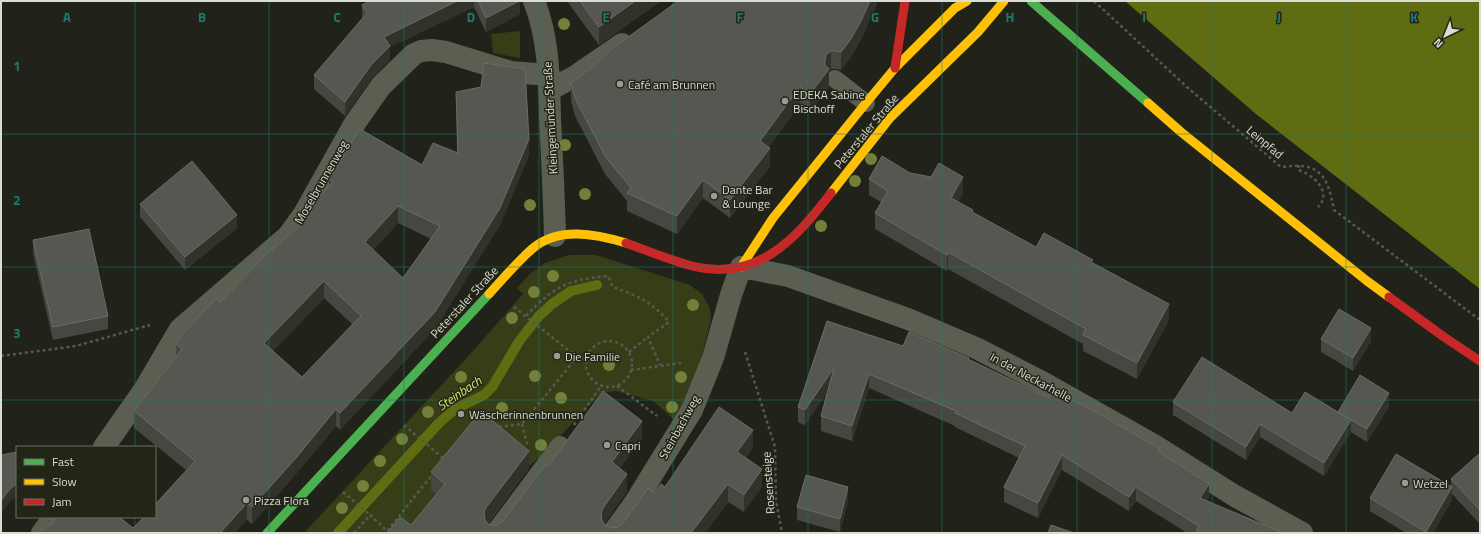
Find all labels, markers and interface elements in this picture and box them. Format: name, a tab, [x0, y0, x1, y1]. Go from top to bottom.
text: A	[63, 7, 71, 27]
text: B	[198, 7, 206, 27]
text: C	[333, 7, 341, 27]
text: D	[467, 7, 475, 27]
text: E	[602, 7, 610, 27]
text: F	[737, 7, 744, 27]
text: G	[871, 7, 879, 27]
text: H	[1006, 7, 1014, 27]
text: I	[1142, 7, 1146, 27]
text: J	[1277, 7, 1281, 27]
text: K	[1410, 7, 1418, 27]
north arrow	[1425, 16, 1465, 56]
text: N	[1430, 35, 1446, 52]
text: 1	[13, 56, 21, 76]
street label: Kleingemünder Straße	[538, 61, 562, 175]
place label: Café am Brunnen	[628, 75, 715, 94]
marker: Café am Brunnen	[615, 79, 625, 89]
place label: EDEKA Sabine Bischoff	[793, 85, 865, 118]
street label: Peterstaler Straße	[829, 89, 903, 173]
marker: EDEKA Sabine Bischoff	[780, 96, 790, 106]
street label: Leinpfad	[1242, 121, 1288, 163]
street label: Moselbrunnenweg	[289, 136, 353, 228]
place label: Dante Bar & Lounge	[722, 180, 773, 213]
text: 2	[13, 190, 21, 210]
marker: Dante Bar & Lounge	[709, 191, 719, 201]
street label: Peterstaler Straße	[425, 262, 503, 342]
text: 3	[13, 323, 21, 343]
place label: Die Familie	[565, 347, 620, 366]
street label: In der Neckarhelle	[987, 347, 1075, 407]
marker: Die Familie	[552, 351, 562, 361]
water label: Steinbach	[432, 370, 486, 415]
street label: Steinbachweg	[653, 391, 705, 463]
place label: Wäscherinnenbrunnen	[469, 405, 583, 424]
marker: Wäscherinnenbrunnen	[456, 409, 466, 419]
place label: Capri	[615, 436, 641, 455]
marker: Capri	[602, 440, 612, 450]
legend	[16, 446, 156, 518]
street label: Rosensteige	[756, 451, 780, 515]
text: Fast	[52, 452, 75, 471]
text: Slow	[52, 472, 77, 491]
place label: Wetzel	[1413, 474, 1448, 493]
marker: Wetzel	[1400, 478, 1410, 488]
place label: Pizza Flora	[254, 491, 309, 510]
text: Jam	[52, 492, 72, 511]
marker: Pizza Flora	[241, 495, 251, 505]

